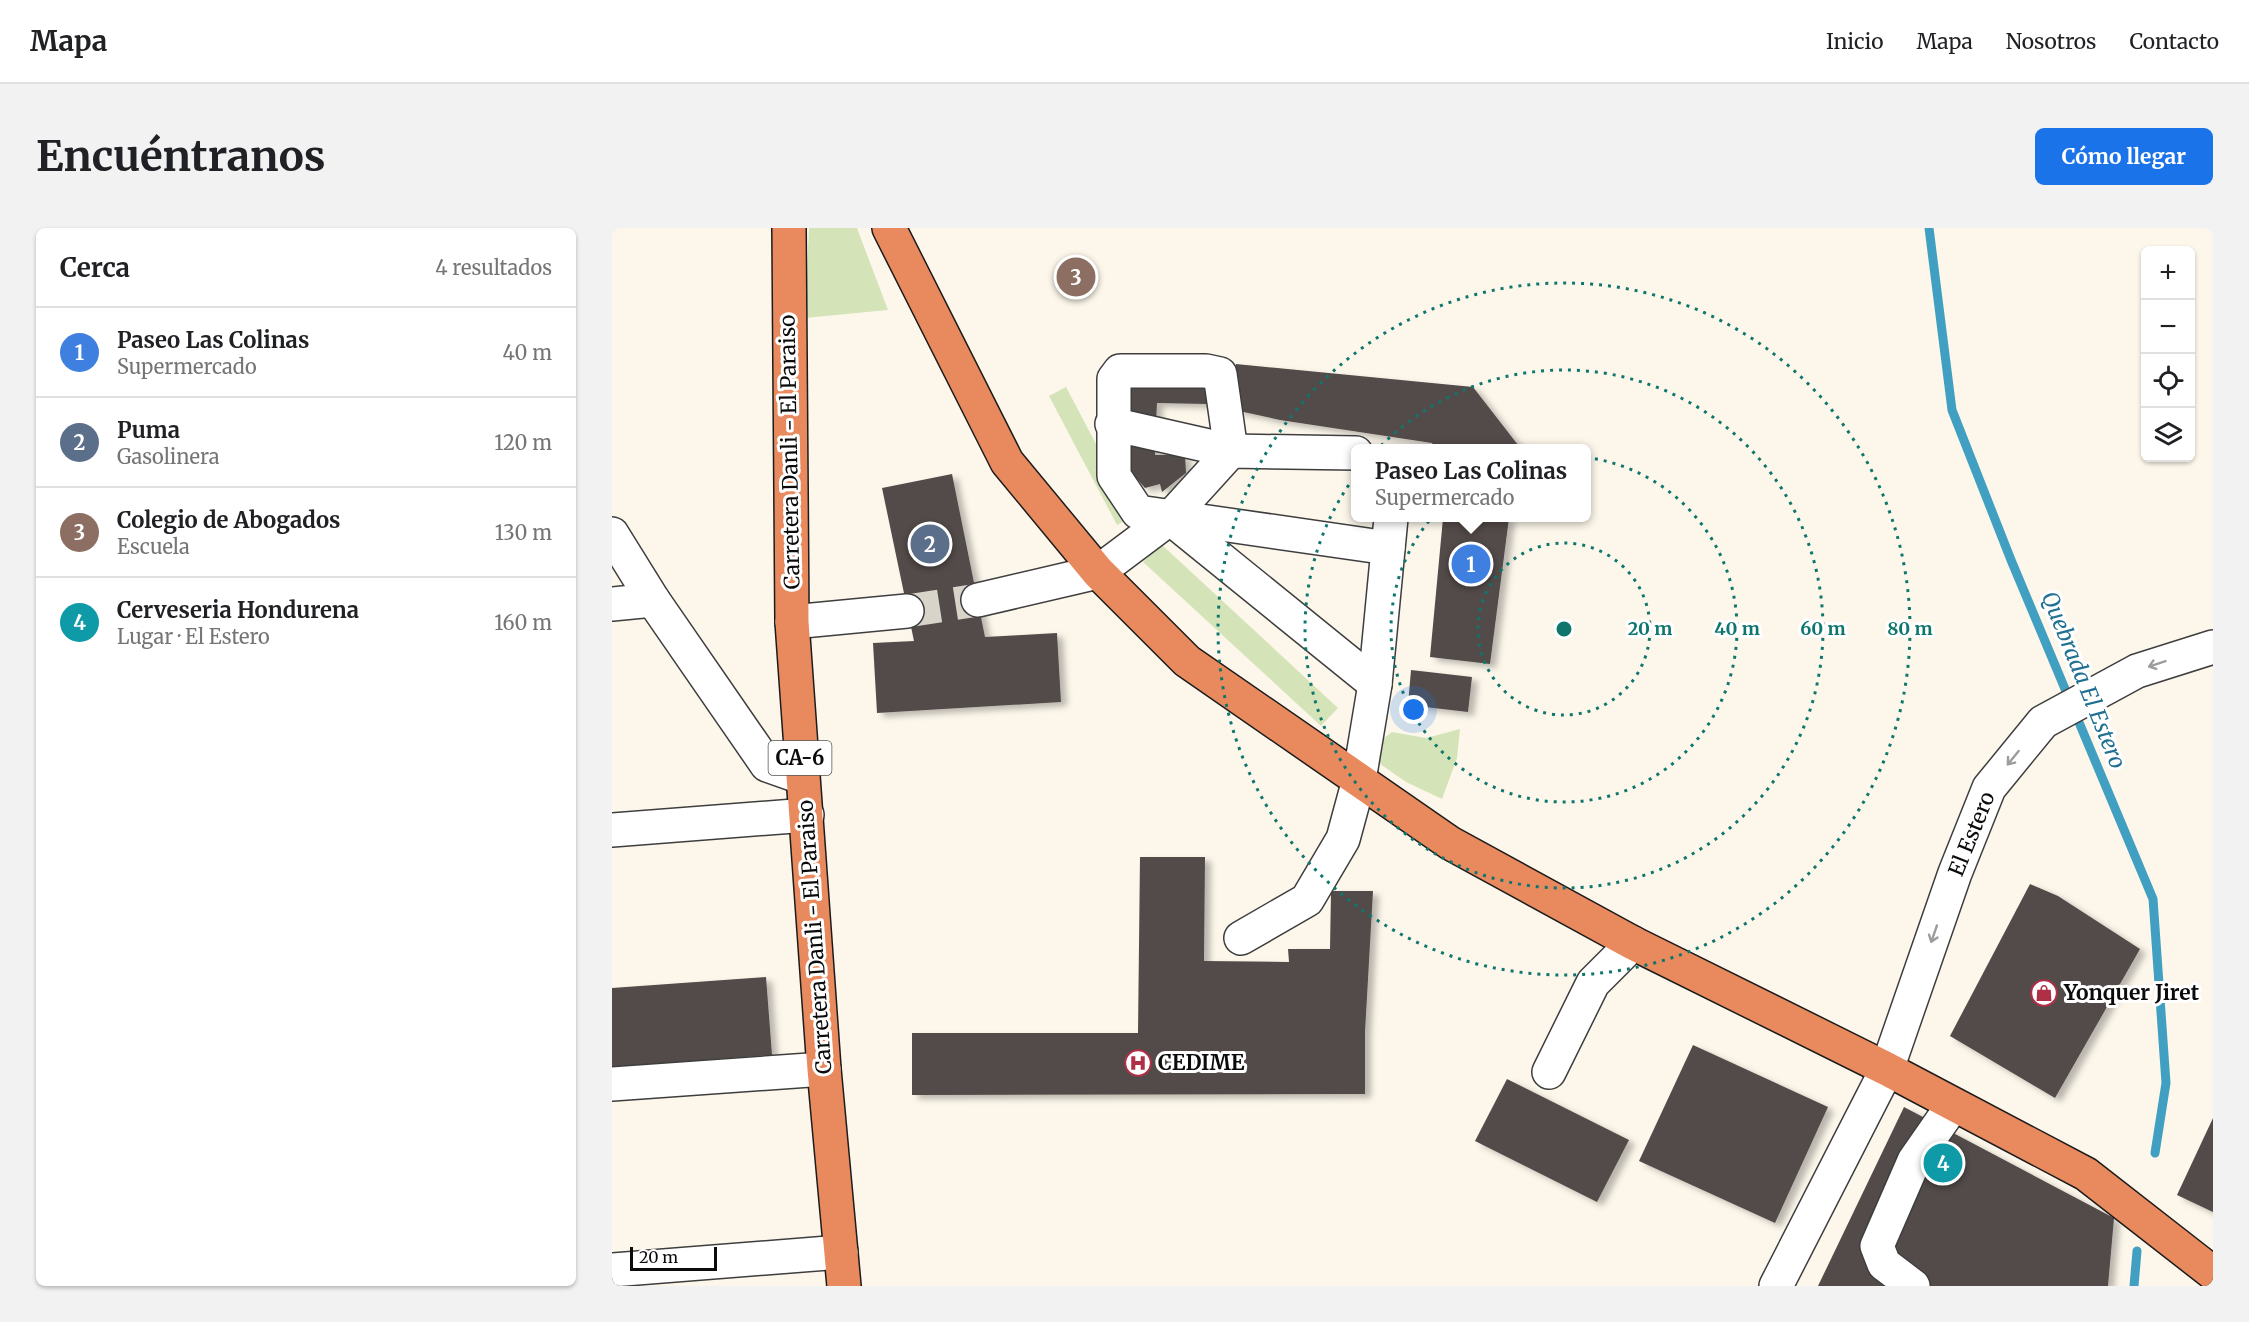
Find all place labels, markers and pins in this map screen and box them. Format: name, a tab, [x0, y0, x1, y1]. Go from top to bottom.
pin: 3	[1056, 254, 1096, 300]
pin: 2	[910, 522, 950, 566]
pin: 1	[1452, 542, 1490, 586]
centre of rings	[1554, 619, 1574, 639]
shop icon: Yonquer Jiret	[2029, 978, 2059, 1008]
place label: Yonquer Jiret	[2063, 979, 2200, 1006]
hospital icon: CEDIME	[1123, 1048, 1153, 1078]
place label: CEDIME	[1158, 1049, 1245, 1076]
pin: 4	[1924, 1140, 1962, 1186]

